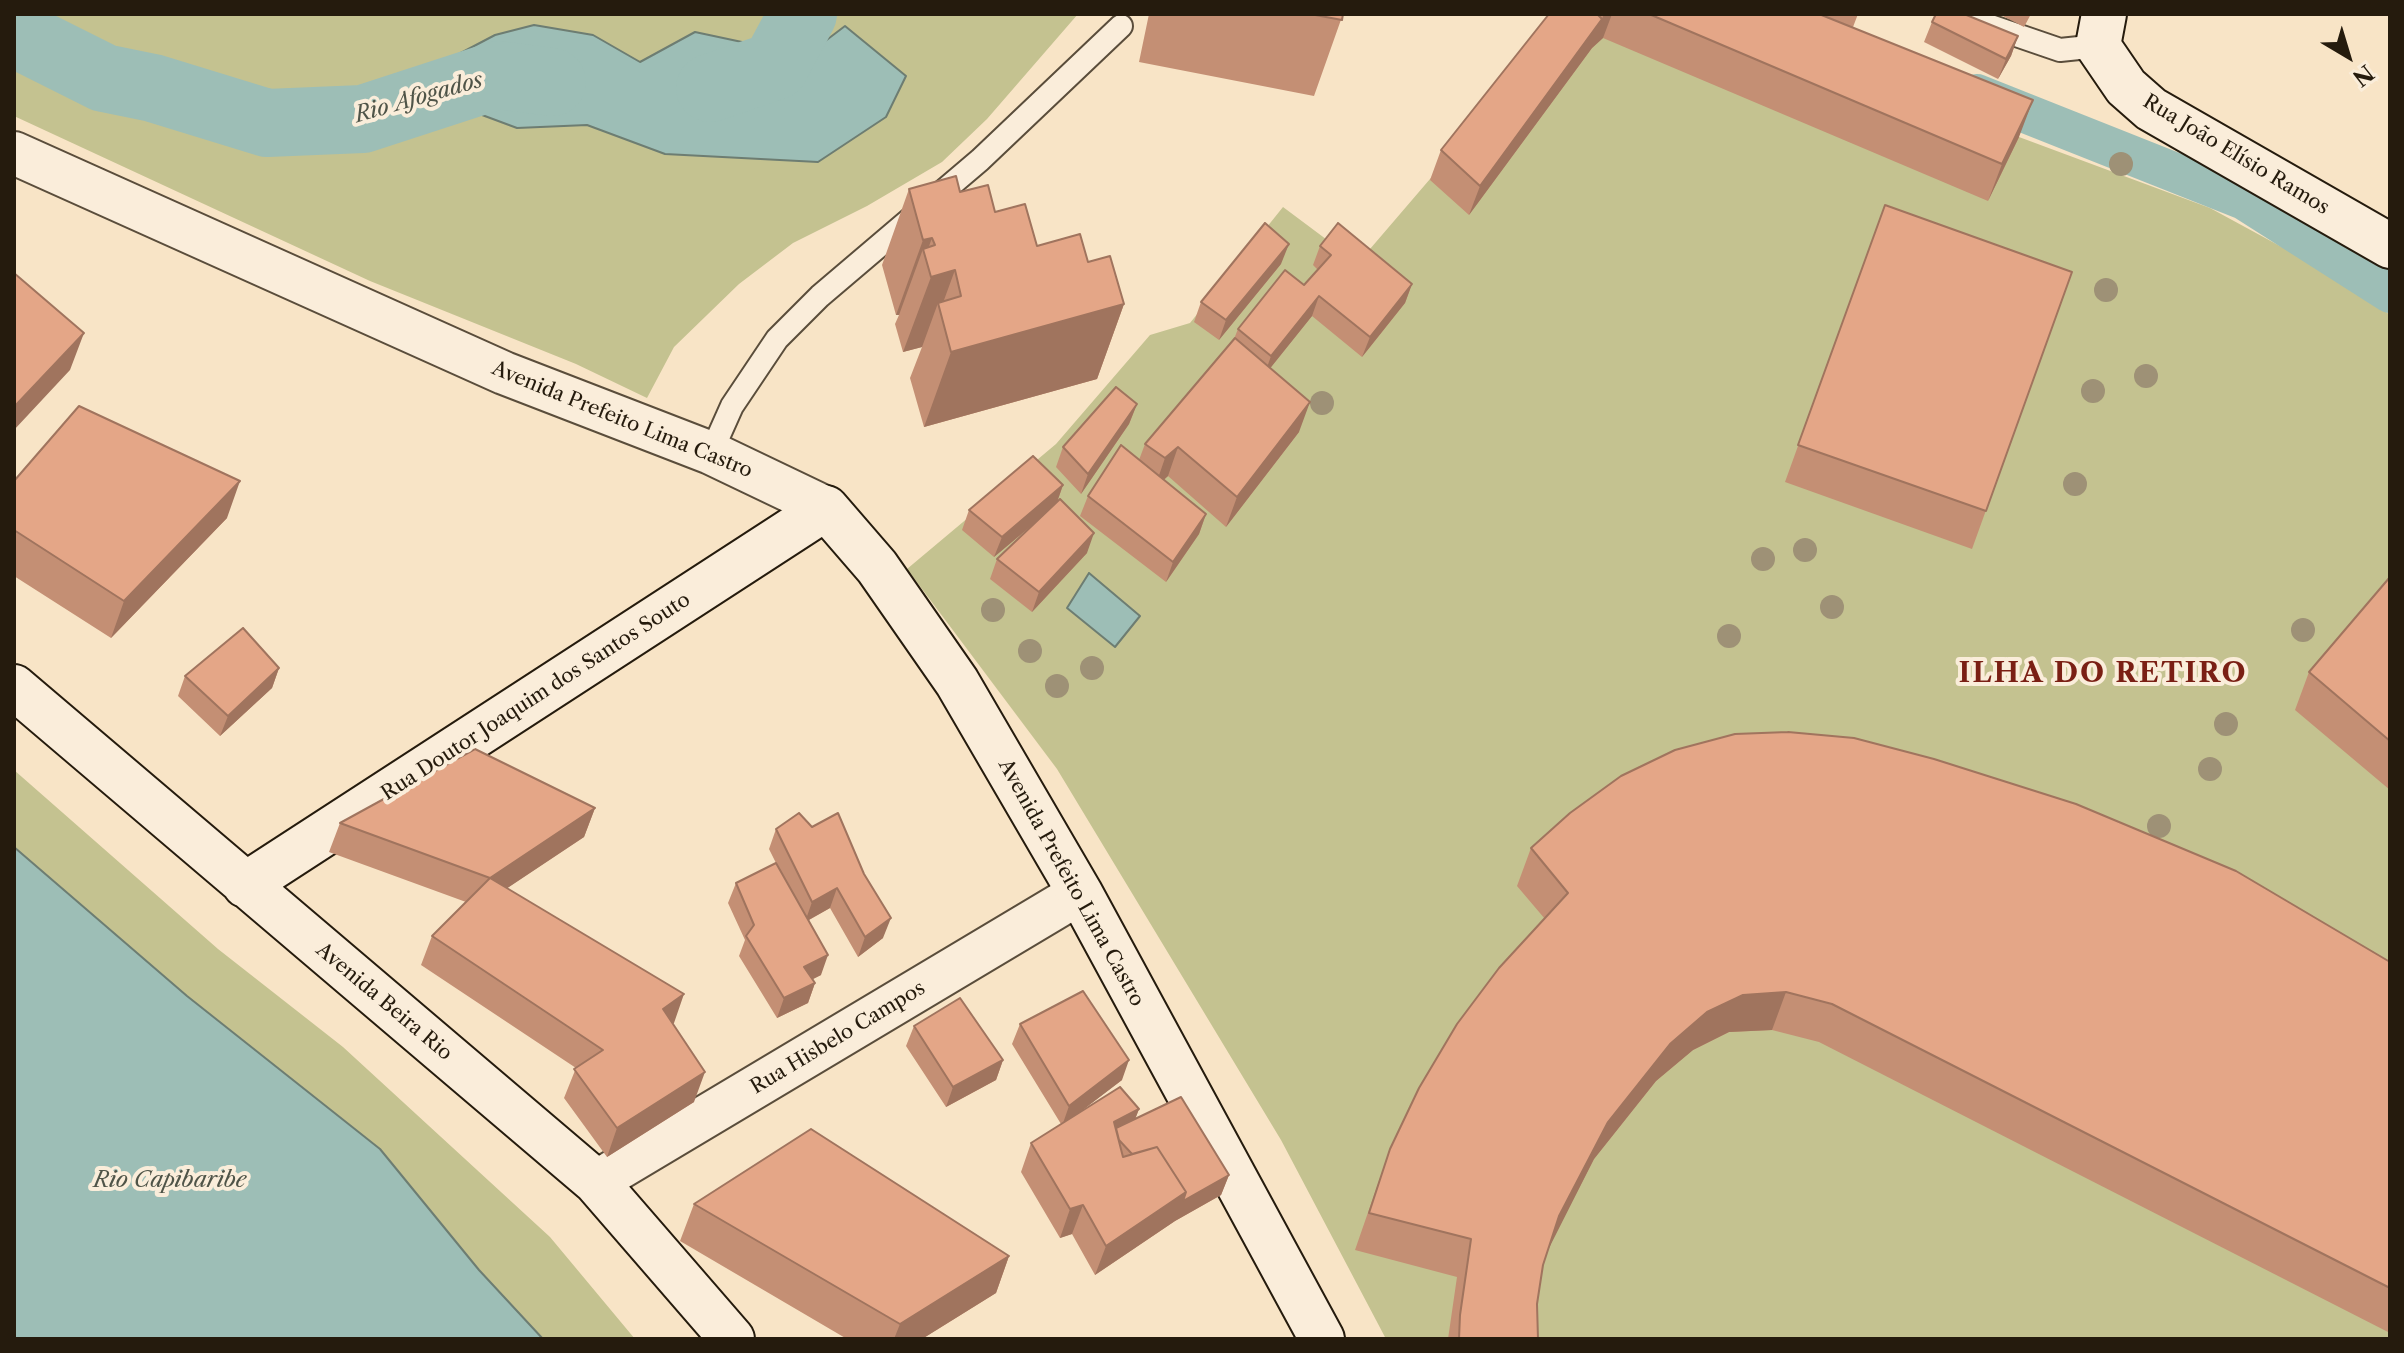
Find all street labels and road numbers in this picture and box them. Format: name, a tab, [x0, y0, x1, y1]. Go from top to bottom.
street label: Rua João Elísio Ramos	[2139, 90, 2333, 220]
street label: Avenida Prefeito Lima Castro	[488, 357, 756, 483]
street label: Rua Doutor Joaquim dos Santos Souto	[377, 588, 695, 806]
street label: Avenida Prefeito Lima Castro	[993, 755, 1149, 1011]
street label: Avenida Beira Rio	[311, 938, 457, 1066]
street label: Rua Hisbelo Campos	[746, 976, 930, 1100]

